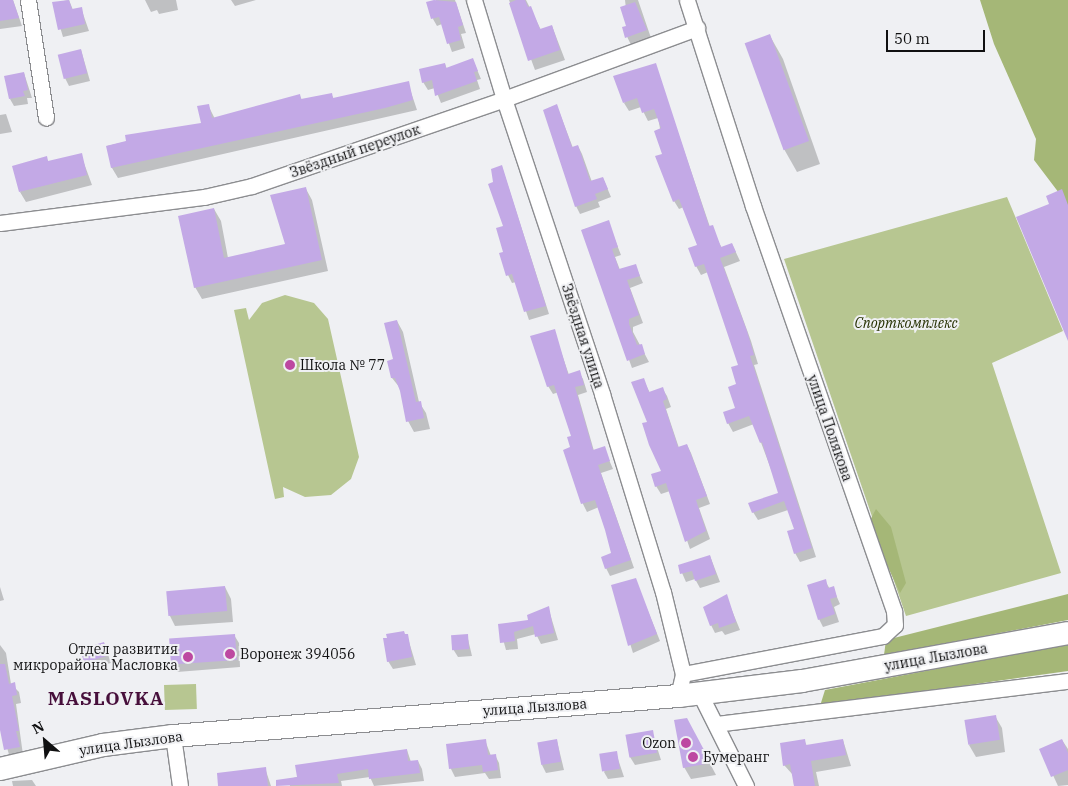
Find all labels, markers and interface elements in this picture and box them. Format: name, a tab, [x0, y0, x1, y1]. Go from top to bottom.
scale bar	[888, 20, 987, 52]
text: 50 m	[894, 29, 930, 48]
street label: Звёздный переулок	[288, 121, 422, 181]
street label: Звёздная улица	[558, 282, 608, 390]
park label: Спорткомплекс	[855, 315, 957, 331]
place label: Школа № 77	[300, 357, 385, 373]
marker: Школа № 77	[284, 359, 296, 371]
street label: улица Полякова	[804, 373, 856, 483]
street label: улица Лызлова	[883, 640, 989, 674]
place label: Отдел развития микрорайона Масловка	[13, 641, 178, 674]
place label: Воронеж 394056	[240, 646, 355, 662]
marker: Воронеж 394056	[224, 648, 236, 660]
marker: Отдел развития микрорайона Масловка	[182, 651, 194, 663]
district label: MASLOVKA	[47, 688, 165, 710]
street label: улица Лызлова	[482, 695, 588, 719]
north arrow	[20, 716, 70, 766]
text: N	[29, 717, 47, 738]
street label: улица Лызлова	[78, 727, 184, 759]
place label: Ozon	[642, 735, 676, 751]
marker: Ozon	[680, 737, 692, 749]
place label: Бумеранг	[703, 749, 769, 765]
marker: Бумеранг	[687, 751, 699, 763]

